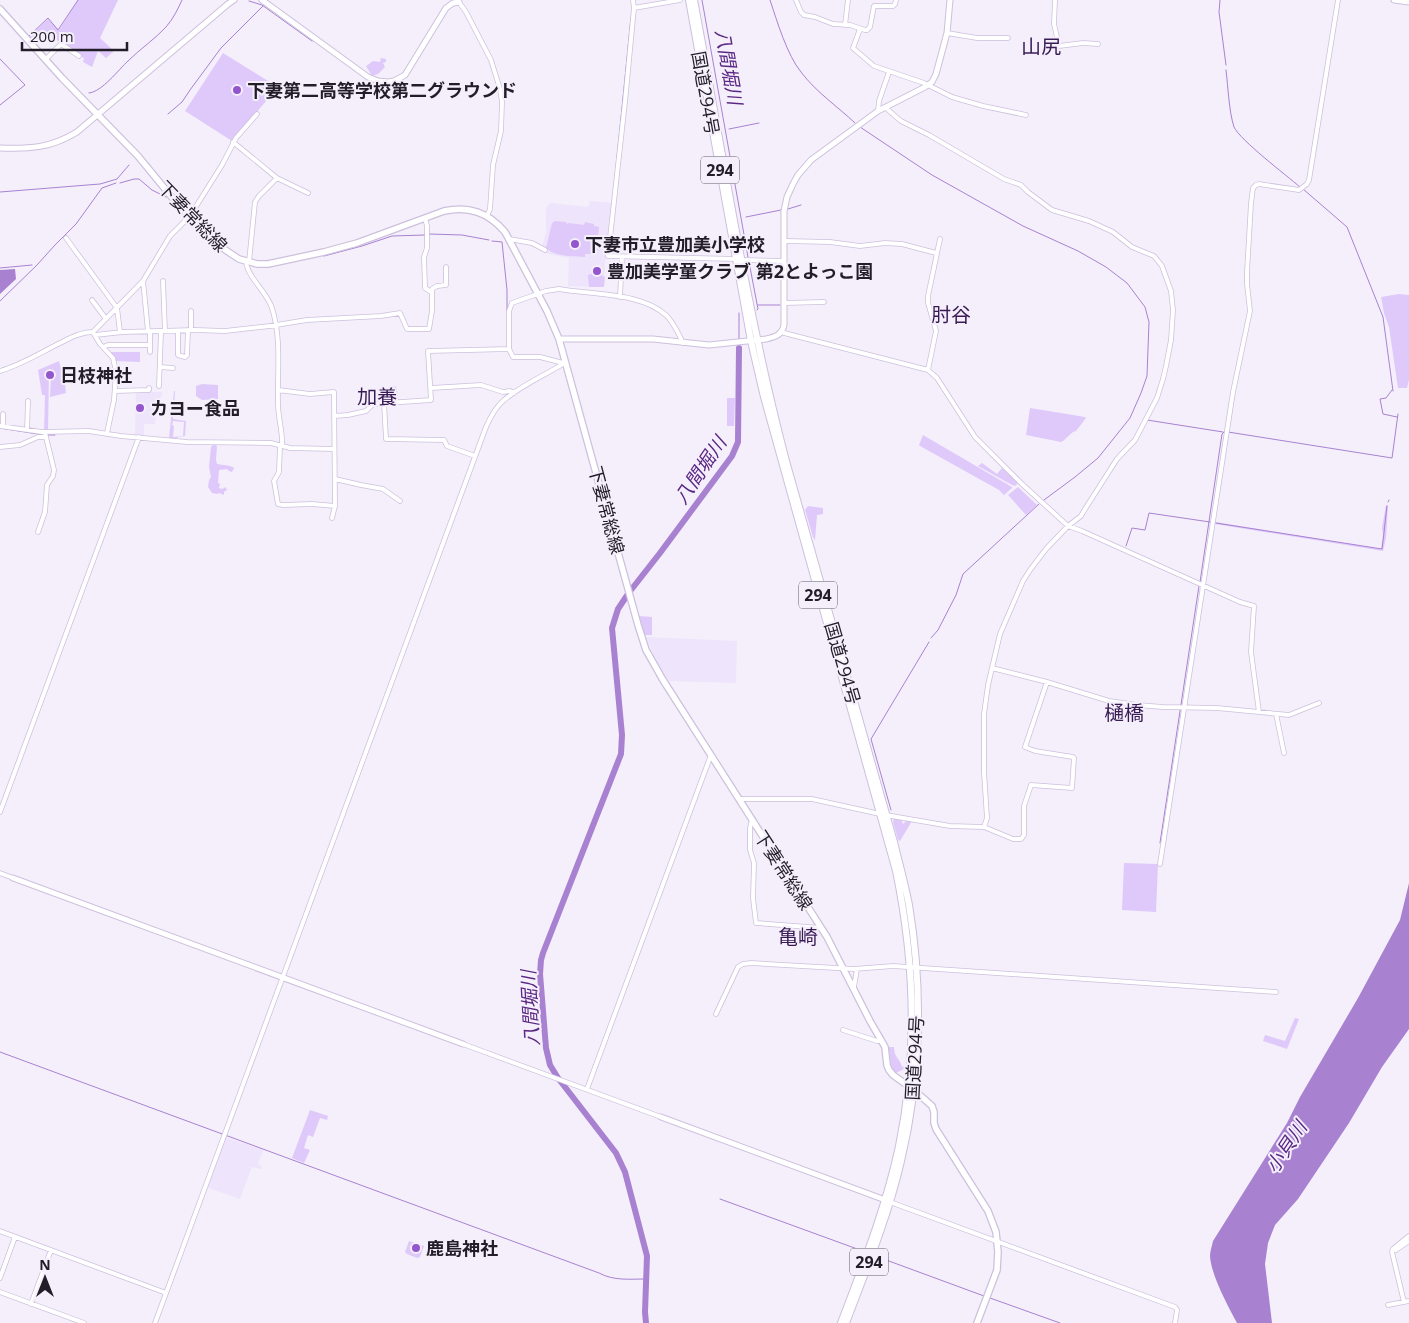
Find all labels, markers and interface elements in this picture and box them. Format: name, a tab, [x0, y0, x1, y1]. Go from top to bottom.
scale bar	[22, 20, 128, 52]
text: 200 m	[30, 26, 74, 46]
water label: 八間堀川	[710, 27, 749, 109]
district label: 山尻	[1021, 33, 1061, 60]
street label: 国道294号	[687, 49, 725, 137]
place label: 下妻第二高等学校第二グラウンド	[247, 78, 517, 102]
marker: 下妻第二高等学校第二グラウンド	[231, 84, 243, 96]
road number: 294	[701, 156, 739, 184]
street label: 下妻常総線	[153, 175, 233, 257]
place label: 下妻市立豊加美小学校	[585, 232, 765, 256]
marker: 下妻市立豊加美小学校	[569, 238, 581, 250]
place label: 豊加美学童クラブ 第2とよっこ園	[607, 259, 873, 283]
marker: 豊加美学童クラブ 第2とよっこ園	[591, 265, 603, 277]
district label: 肘谷	[931, 301, 971, 328]
place label: 日枝神社	[60, 363, 132, 387]
marker: 日枝神社	[44, 369, 56, 381]
district label: 加養	[357, 383, 397, 410]
place label: カヨー食品	[150, 396, 240, 420]
marker: カヨー食品	[134, 402, 146, 414]
water label: 八間堀川	[668, 430, 733, 509]
street label: 下妻常総線	[584, 463, 630, 557]
road number: 294	[799, 582, 837, 608]
street label: 国道294号	[820, 619, 866, 707]
district label: 樋橋	[1104, 699, 1144, 726]
street label: 下妻常総線	[749, 826, 819, 914]
district label: 亀崎	[778, 923, 818, 950]
water label: 八間堀川	[515, 967, 545, 1047]
street label: 国道294号	[900, 1015, 928, 1101]
water label: 小貝川	[1259, 1114, 1314, 1178]
place label: 鹿島神社	[426, 1236, 498, 1260]
marker: 鹿島神社	[410, 1242, 422, 1254]
road number: 294	[850, 1248, 888, 1276]
north arrow	[20, 1253, 70, 1303]
text: N	[39, 1255, 51, 1274]

